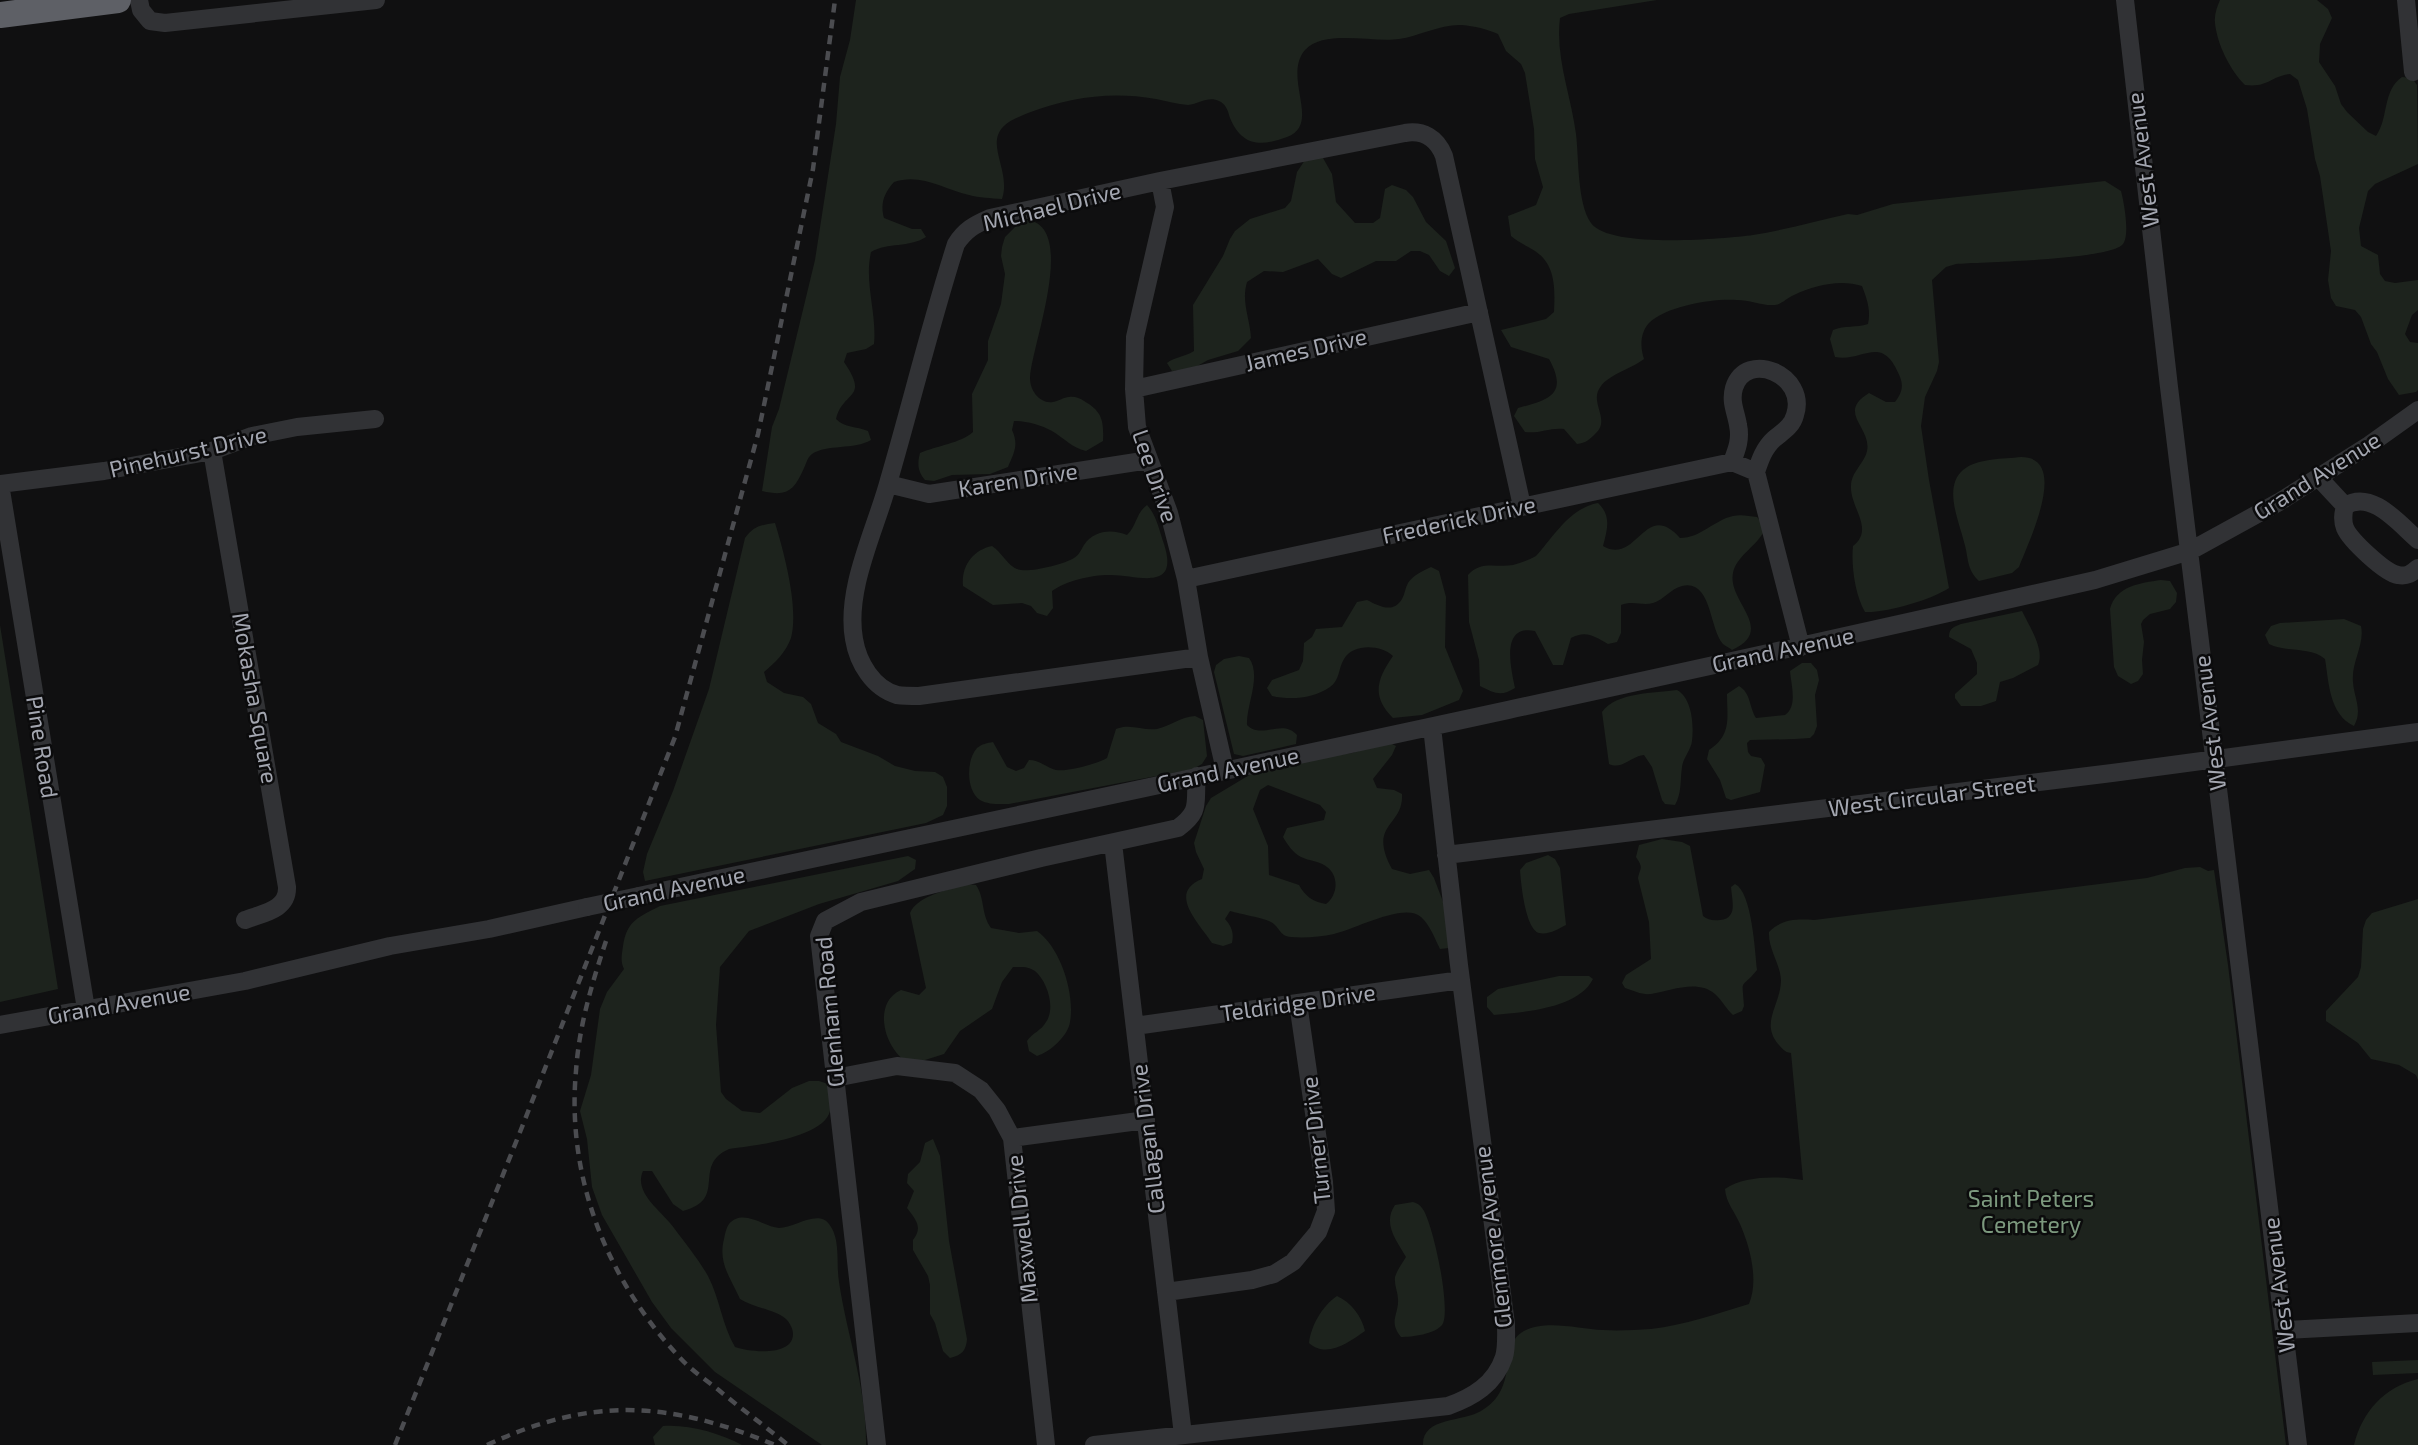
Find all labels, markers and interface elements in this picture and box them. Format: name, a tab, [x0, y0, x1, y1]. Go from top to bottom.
street label: West Avenue	[2120, 91, 2164, 229]
street label: Michael Drive	[980, 175, 1124, 237]
street label: James Drive	[1242, 321, 1370, 377]
street label: Pinehurst Drive	[106, 419, 269, 483]
street label: Grand Avenue	[2248, 425, 2385, 525]
street label: Lee Drive	[1127, 426, 1185, 526]
street label: Karen Drive	[956, 456, 1080, 502]
street label: Frederick Drive	[1379, 489, 1538, 549]
street label: Mokasha Square	[227, 610, 285, 786]
street label: Grand Avenue	[1709, 620, 1856, 678]
street label: West Avenue	[2187, 654, 2231, 792]
street label: Pine Road	[21, 694, 65, 800]
street label: Grand Avenue	[1154, 740, 1301, 798]
street label: West Circular Street	[1827, 768, 2037, 822]
street label: Grand Avenue	[600, 859, 747, 917]
street label: Glenham Road	[808, 936, 850, 1089]
street label: Grand Avenue	[45, 977, 192, 1029]
street label: Teldridge Drive	[1219, 977, 1377, 1027]
street label: Callagan Drive	[1124, 1063, 1170, 1216]
street label: Turner Drive	[1294, 1075, 1336, 1205]
street label: Glenmore Avenue	[1467, 1145, 1517, 1330]
street label: Maxwell Drive	[999, 1154, 1043, 1305]
park label: Saint Peters Cemetery	[1968, 1184, 2094, 1238]
street label: West Avenue	[2256, 1216, 2300, 1354]

